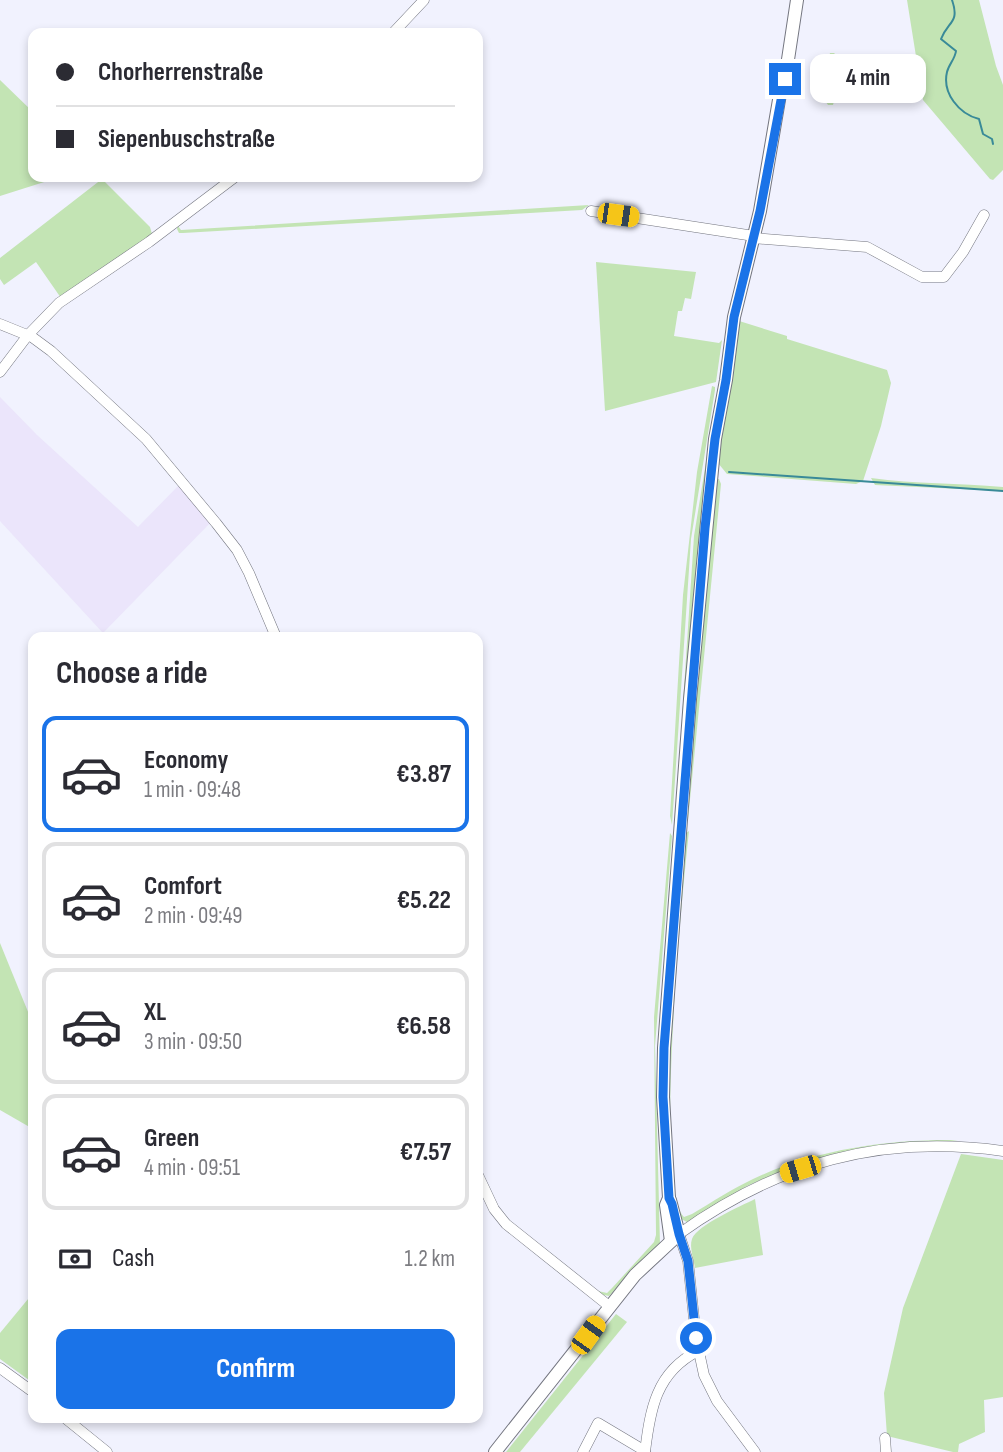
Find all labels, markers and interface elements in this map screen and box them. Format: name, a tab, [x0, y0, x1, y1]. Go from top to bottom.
callout: 4 min	[810, 55, 925, 104]
text: Chorherrenstraße	[98, 57, 263, 88]
route end	[769, 63, 801, 95]
text: 4 min	[846, 64, 890, 92]
text: Siepenbuschstraße	[98, 124, 275, 155]
car	[596, 202, 641, 228]
text: Choose a ride	[56, 654, 208, 693]
icon: car	[60, 743, 123, 806]
text: Economy	[144, 745, 228, 776]
text: €3.87	[396, 759, 451, 790]
text: 1 min · 09:48	[144, 776, 241, 804]
icon: car	[60, 869, 123, 932]
text: Comfort	[144, 871, 222, 902]
text: €5.22	[397, 885, 451, 916]
text: 2 min · 09:49	[144, 902, 243, 930]
icon: car	[60, 995, 123, 1058]
text: XL	[144, 997, 166, 1028]
text: €6.58	[396, 1011, 451, 1042]
text: 3 min · 09:50	[144, 1028, 242, 1056]
icon: car	[60, 1121, 123, 1184]
text: Green	[144, 1123, 199, 1154]
text: €7.57	[400, 1137, 451, 1168]
car	[777, 1153, 824, 1185]
text: 4 min · 09:51	[144, 1154, 240, 1182]
icon: cash	[56, 1240, 94, 1278]
text: Cash	[112, 1243, 155, 1274]
text: 1.2 km	[405, 1245, 455, 1273]
car	[568, 1312, 609, 1358]
route start	[680, 1322, 712, 1354]
button: Confirm	[56, 1329, 455, 1409]

